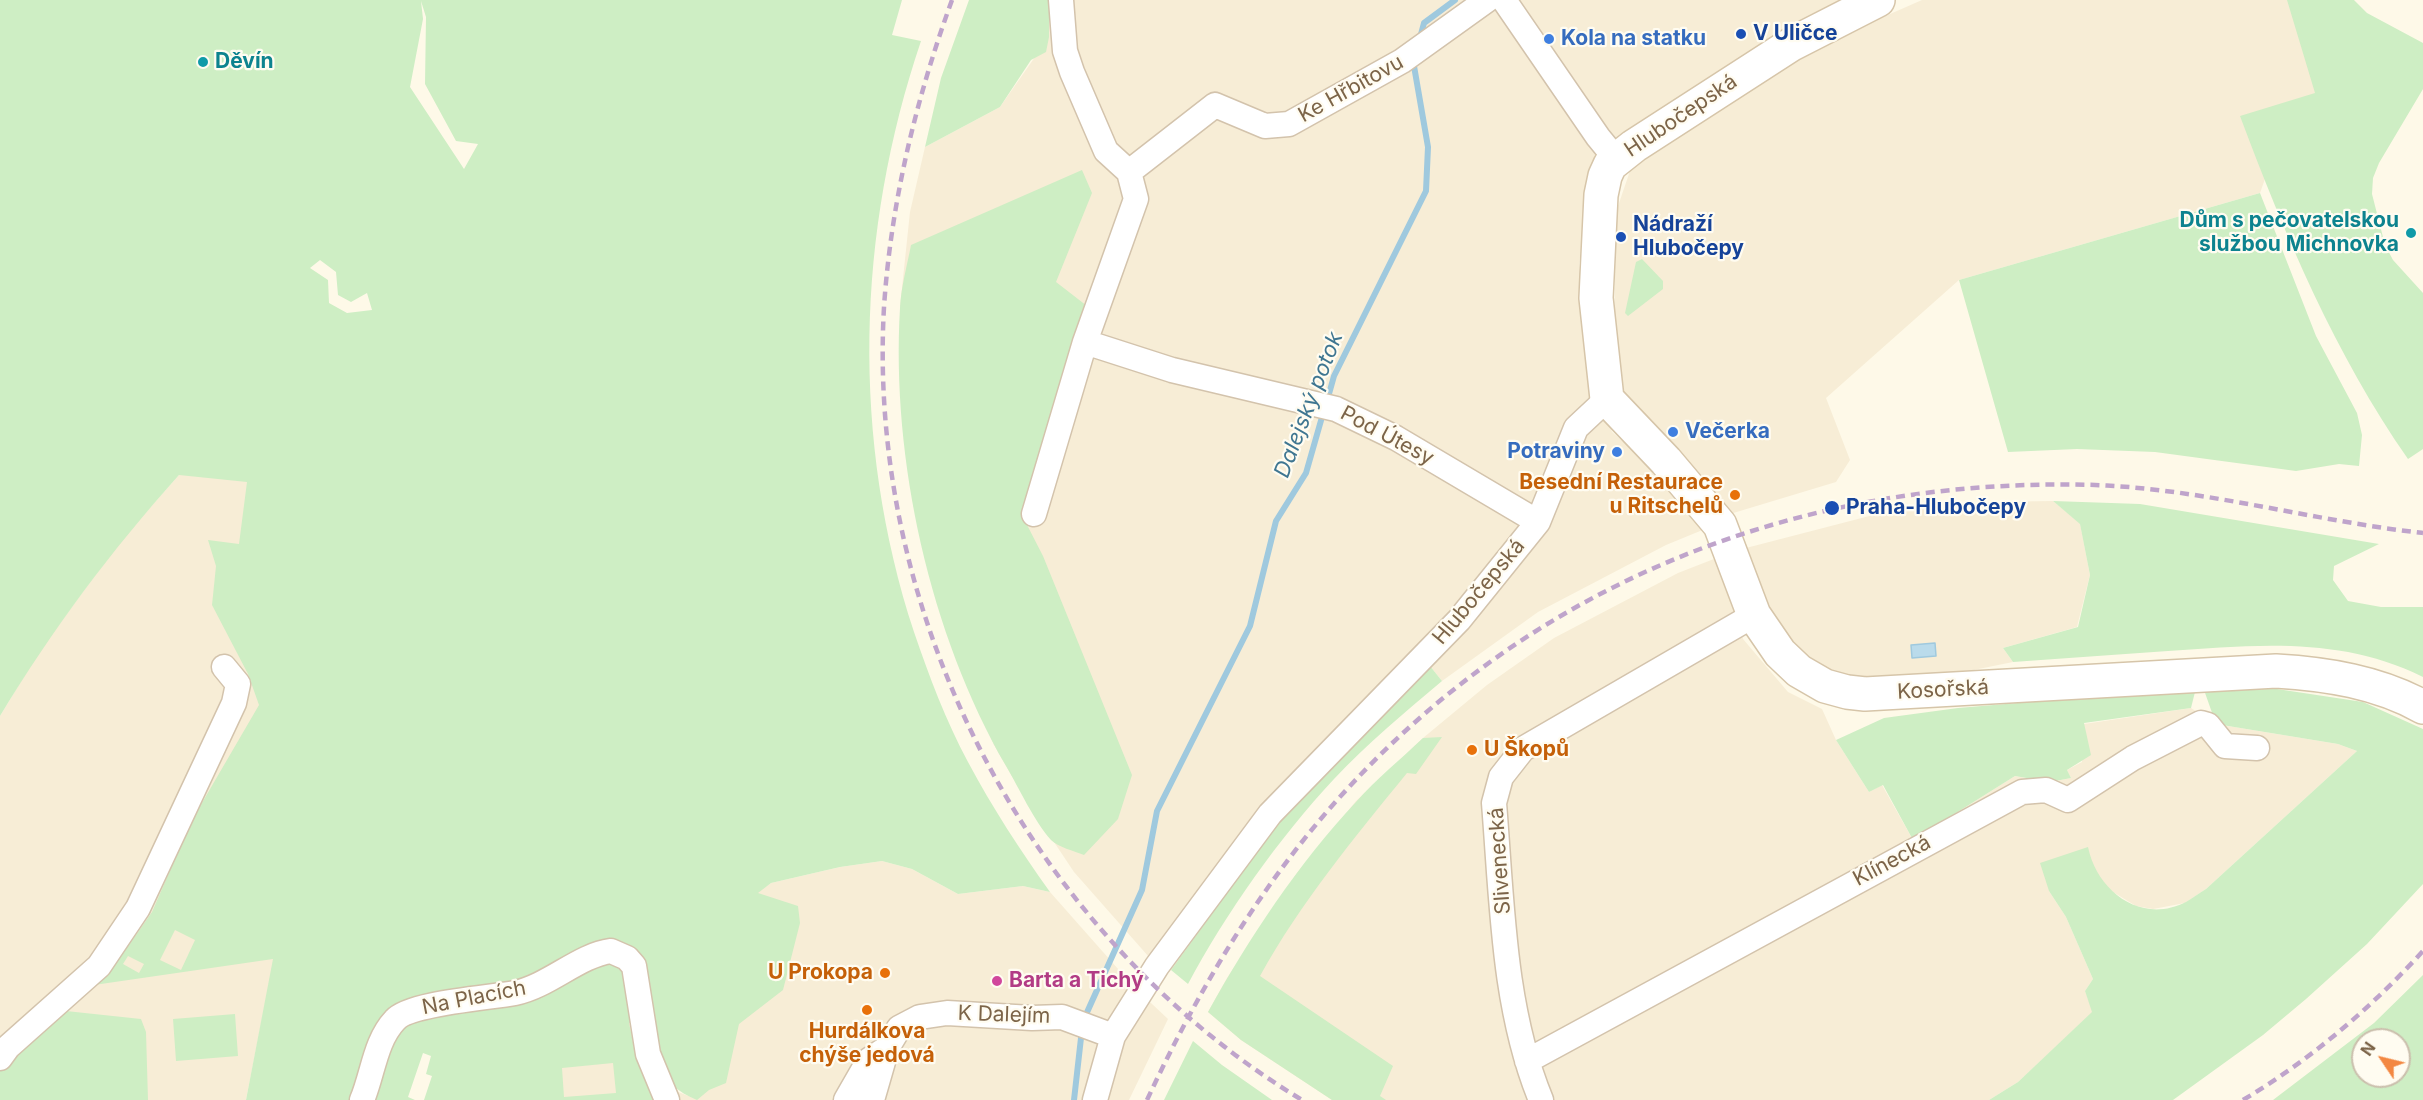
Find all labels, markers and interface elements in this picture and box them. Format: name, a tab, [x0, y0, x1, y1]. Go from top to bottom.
place label: V Uličce	[1753, 21, 1838, 47]
place label: Kola na statku	[1561, 26, 1706, 52]
marker: V Uličce	[1734, 27, 1748, 41]
marker: Kola na statku	[1542, 32, 1556, 46]
place label: Děvín	[215, 49, 274, 75]
street label: Ke Hřbitovu	[1294, 50, 1408, 128]
marker: Děvín	[196, 55, 210, 69]
street label: Hlubočepská	[1620, 69, 1742, 163]
place label: Dům s pečovatelskou službou Michnovka	[2180, 208, 2399, 258]
place label: Nádraží Hlubočepy	[1633, 212, 1744, 262]
marker: Dům s pečovatelskou službou Michnovka	[2404, 226, 2418, 240]
marker: Nádraží Hlubočepy	[1614, 230, 1628, 244]
water label: Dalejský potok	[1269, 328, 1349, 482]
street label: Pod Útesy	[1336, 401, 1438, 471]
place label: Večerka	[1685, 419, 1770, 445]
marker: Večerka	[1666, 425, 1680, 439]
place label: Potraviny	[1507, 439, 1605, 465]
marker: Potraviny	[1610, 445, 1624, 459]
place label: Besední Restaurace u Ritschelů	[1519, 470, 1723, 520]
marker: Besední Restaurace u Ritschelů	[1728, 488, 1742, 502]
place label: Praha-Hlubočepy	[1846, 495, 2026, 521]
marker: Praha-Hlubočepy	[1823, 499, 1841, 517]
street label: Hlubočepská	[1428, 534, 1530, 650]
street label: Kosořská	[1896, 675, 1990, 705]
place label: U Škopů	[1484, 737, 1569, 763]
marker: U Škopů	[1465, 743, 1479, 757]
street label: Slivenecká	[1484, 807, 1516, 915]
street label: Klínecká	[1849, 830, 1935, 892]
place label: U Prokopa	[768, 960, 873, 986]
marker: U Prokopa	[878, 966, 892, 980]
place label: Barta a Tichý	[1009, 968, 1144, 994]
marker: Barta a Tichý	[990, 974, 1004, 988]
street label: Na Placích	[420, 976, 528, 1020]
street label: K Dalejím	[957, 1001, 1051, 1029]
marker: Hurdálkova chýše jedová	[860, 1003, 874, 1017]
place label: Hurdálkova chýše jedová	[799, 1019, 935, 1069]
north arrow	[2351, 1028, 2411, 1088]
text: N	[2356, 1038, 2380, 1060]

